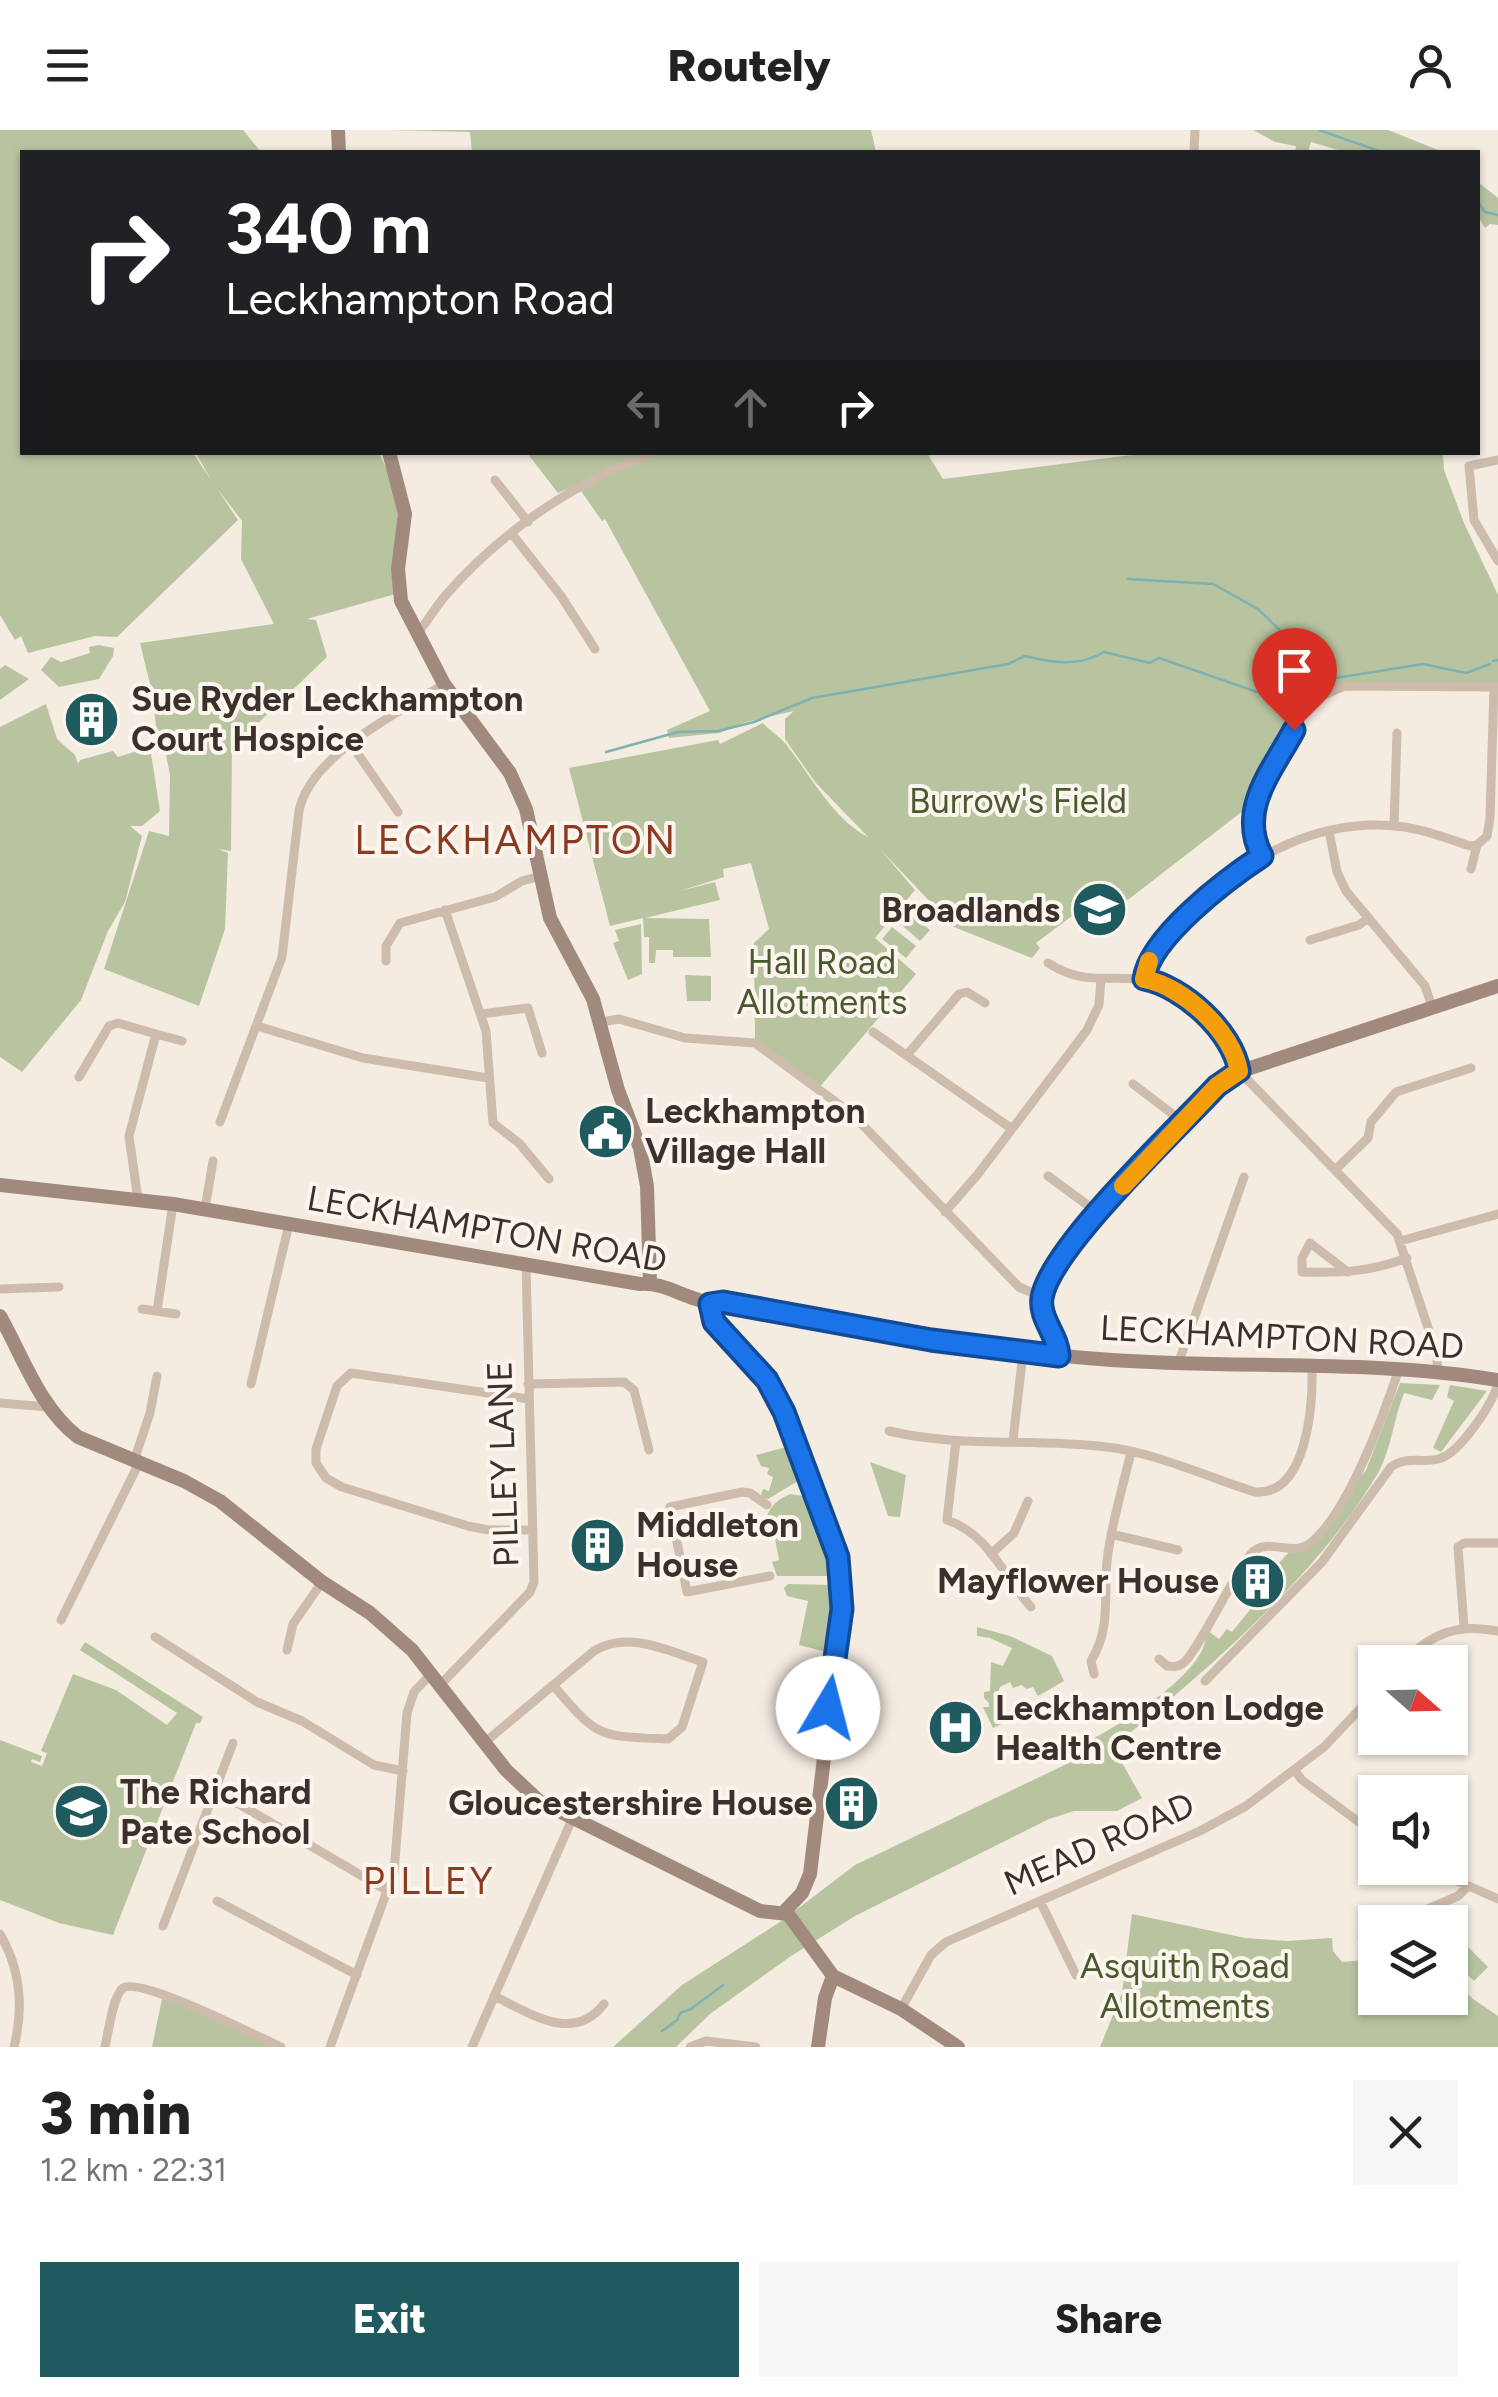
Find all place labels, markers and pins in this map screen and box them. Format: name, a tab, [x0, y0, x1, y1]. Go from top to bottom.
pin	[1252, 628, 1337, 731]
place label: Sue Ryder Leckhampton Court Hospice	[131, 678, 523, 760]
building icon: Sue Ryder Leckhampton Court Hospice	[62, 689, 122, 749]
school or university icon: Broadlands	[1069, 880, 1129, 940]
place label: Broadlands	[881, 889, 1060, 931]
place label: Leckhampton Village Hall	[645, 1090, 865, 1172]
public building icon: Leckhampton Village Hall	[576, 1101, 636, 1161]
place label: Middleton House	[636, 1504, 799, 1586]
building icon: Middleton House	[567, 1515, 627, 1575]
building icon: Mayflower House	[1228, 1551, 1288, 1611]
place label: Mayflower House	[937, 1560, 1219, 1602]
place label: Leckhampton Lodge Health Centre	[995, 1687, 1324, 1769]
hospital icon: Leckhampton Lodge Health Centre	[926, 1698, 986, 1758]
place label: The Richard Pate School	[120, 1771, 312, 1853]
building icon: Gloucestershire House	[822, 1773, 882, 1833]
school or university icon: The Richard Pate School	[51, 1782, 111, 1842]
place label: Gloucestershire House	[448, 1782, 813, 1824]

